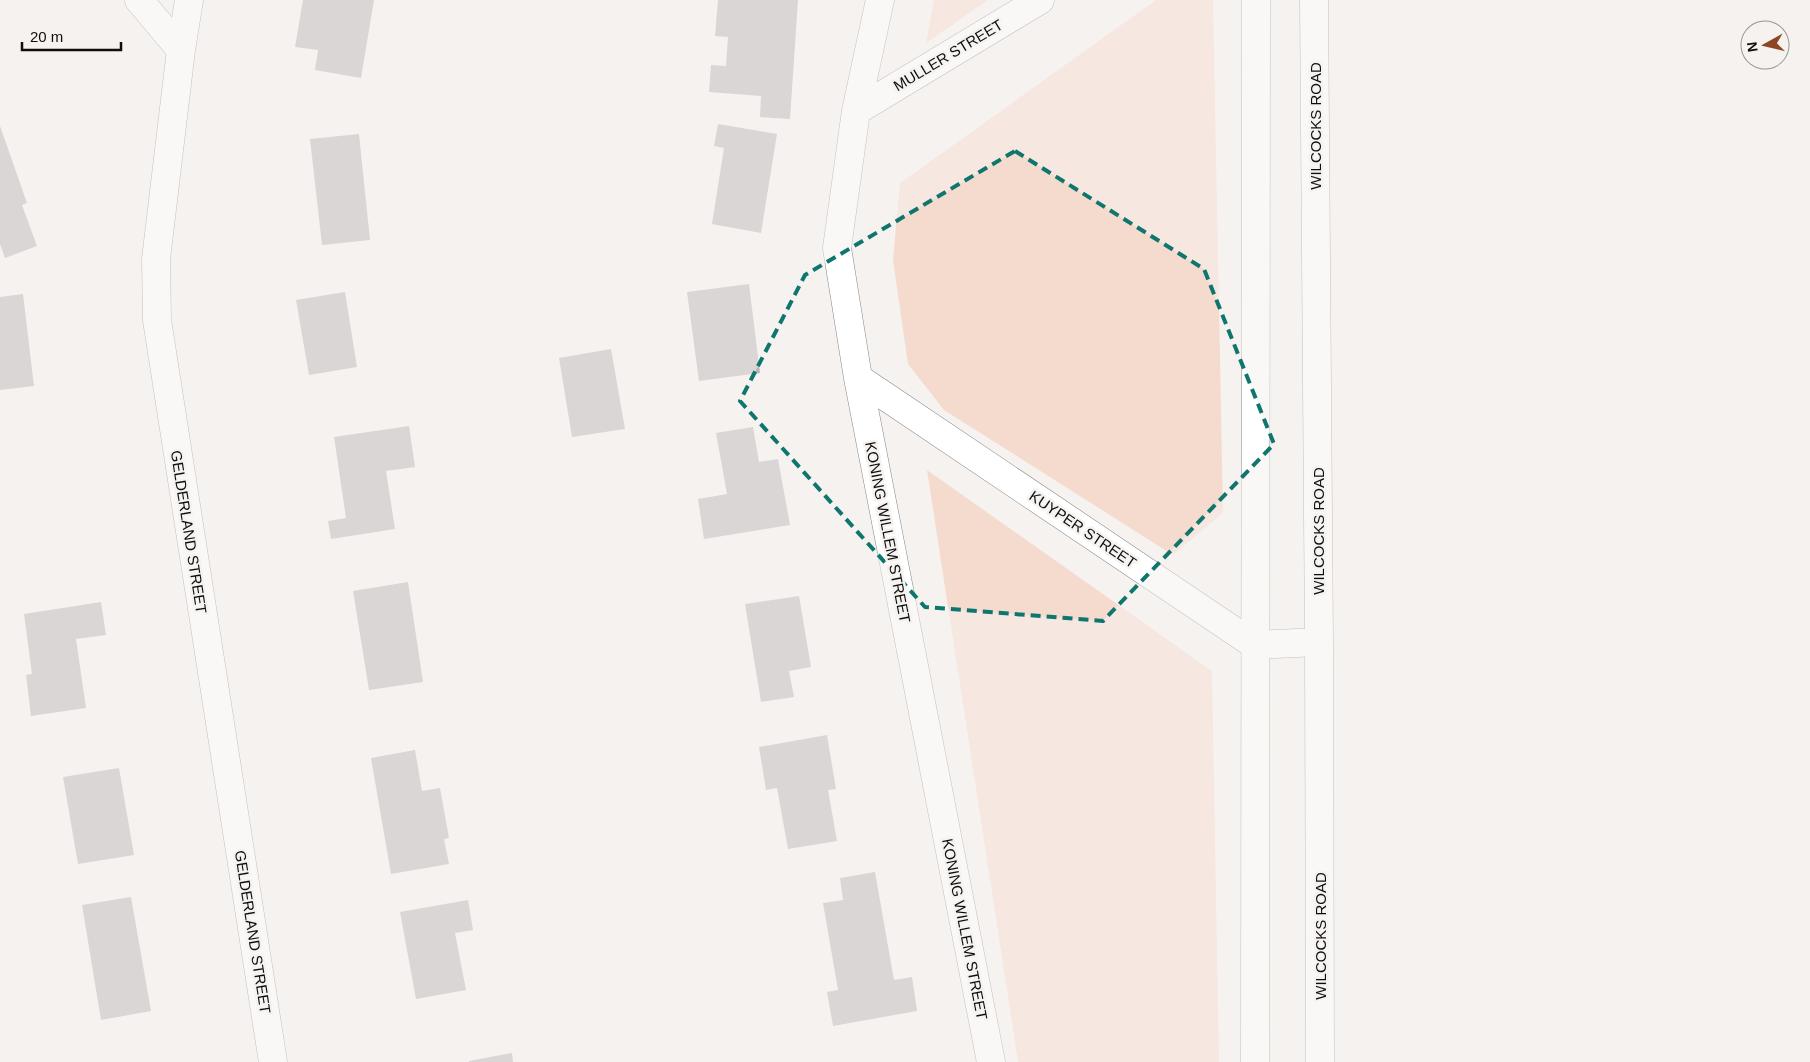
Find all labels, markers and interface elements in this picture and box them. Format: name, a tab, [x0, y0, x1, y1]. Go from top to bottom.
street label: MULLER STREET	[890, 16, 1006, 94]
scale bar	[22, 20, 121, 52]
north arrow	[1740, 20, 1790, 70]
text: 20 m	[30, 28, 63, 45]
text: N	[1743, 41, 1761, 53]
street label: WILCOCKS ROAD	[1307, 62, 1324, 190]
street label: KONING WILLEM STREET	[862, 440, 914, 624]
street label: GELDERLAND STREET	[168, 449, 210, 615]
street label: WILCOCKS ROAD	[1310, 467, 1327, 595]
street label: KUYPER STREET	[1026, 487, 1140, 571]
street label: KONING WILLEM STREET	[939, 837, 991, 1021]
street label: GELDERLAND STREET	[232, 849, 274, 1015]
street label: WILCOCKS ROAD	[1312, 872, 1329, 1000]

